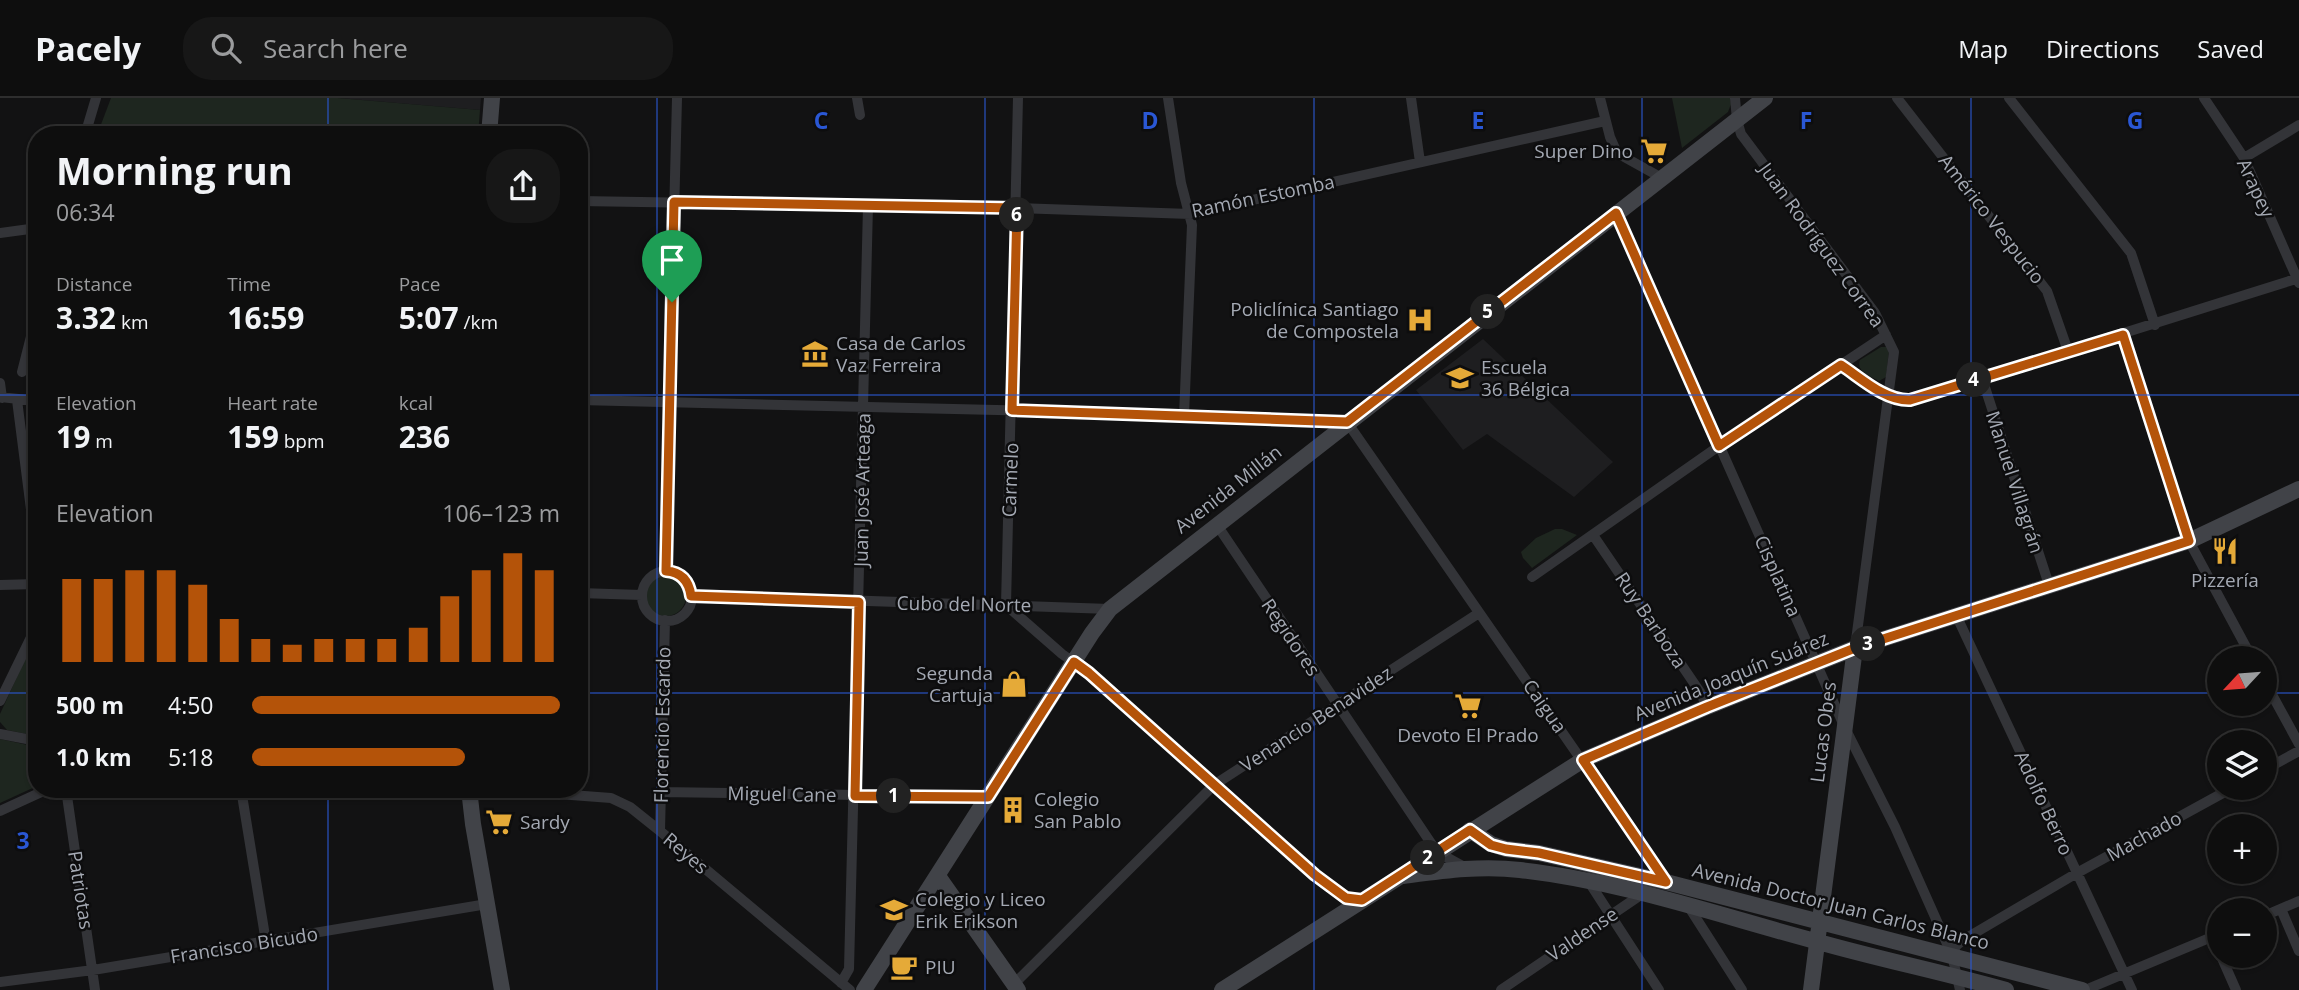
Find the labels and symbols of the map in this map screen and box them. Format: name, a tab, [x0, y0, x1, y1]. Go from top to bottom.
text: C	[814, 104, 828, 136]
text: D	[1141, 104, 1159, 136]
text: E	[1472, 104, 1484, 136]
text: F	[1800, 104, 1812, 136]
text: G	[2127, 104, 2143, 136]
supermarket icon: Super Dino	[1639, 136, 1669, 166]
place label: Super Dino	[1534, 138, 1633, 164]
street label: Américo Vespucio	[1933, 149, 2051, 289]
street label: Arapey	[2231, 154, 2281, 222]
street label: Juan Rodríguez Correa	[1752, 156, 1891, 333]
street label: Ramón Estomba	[1189, 168, 1337, 224]
pin: 6	[1000, 198, 1034, 232]
pin	[642, 230, 702, 302]
pin: 5	[1470, 294, 1506, 330]
place label: Policlínica Santiago de Compostela	[1230, 296, 1399, 344]
hospital icon: Policlínica Santiago de Compostela	[1405, 305, 1435, 335]
place label: Casa de Carlos Vaz Ferreira	[836, 330, 966, 378]
museum icon: Casa de Carlos Vaz Ferreira	[800, 339, 830, 369]
place label: Escuela 36 Bélgica	[1481, 354, 1570, 402]
pin: 4	[1956, 362, 1992, 398]
school or university icon: Escuela 36 Bélgica	[1445, 363, 1475, 393]
street label: Manuel Villagrán	[1980, 408, 2050, 556]
street label: Juan José Arteaga	[848, 413, 876, 569]
street label: Avenida Millán	[1169, 439, 1287, 539]
street label: Carmelo	[996, 442, 1024, 518]
street label: Cisplatina	[1749, 531, 1807, 621]
restaurant icon: Pizzería	[2210, 536, 2240, 566]
street label: Ruy Barboza	[1609, 567, 1693, 673]
place label: Pizzería	[2191, 567, 2259, 593]
street label: Cubo del Norte	[896, 590, 1032, 618]
street label: Regidores	[1256, 593, 1326, 681]
street label: Avenida Joaquín Suárez	[1630, 625, 1832, 727]
pin: 3	[1850, 626, 1885, 662]
north arrow	[2207, 646, 2277, 716]
street label: Florencio Escardo	[648, 647, 676, 803]
place label: Segunda Cartuja	[916, 660, 993, 708]
street label: Venancio Benavidez	[1235, 660, 1397, 778]
shop icon: Segunda Cartuja	[999, 669, 1029, 699]
street label: Caigua	[1517, 674, 1573, 738]
street label: Lucas Obes	[1804, 680, 1842, 784]
supermarket icon: Devoto El Prado	[1453, 691, 1483, 721]
place label: Devoto El Prado	[1397, 722, 1539, 748]
street label: Adolfo Berro	[2008, 747, 2080, 859]
pin: 1	[876, 778, 912, 814]
street label: Miguel Cane	[727, 780, 837, 808]
place label: Colegio San Pablo	[1034, 786, 1121, 834]
building icon: Colegio San Pablo	[998, 795, 1028, 825]
street label: Machado	[2102, 805, 2186, 867]
supermarket icon: Sardy	[484, 807, 514, 837]
place label: Sardy	[520, 809, 570, 835]
text: 3	[16, 824, 30, 856]
street label: Reyes	[658, 826, 714, 880]
pin: 2	[1410, 840, 1446, 876]
street label: Patriotas	[62, 849, 100, 931]
street label: Avenida Doctor Juan Carlos Blanco	[1690, 856, 1992, 956]
place label: Colegio y Liceo Erik Erikson	[915, 886, 1046, 934]
school or university icon: Colegio y Liceo Erik Erikson	[879, 895, 909, 925]
street label: Valdense	[1541, 901, 1623, 967]
street label: Francisco Bicudo	[168, 920, 320, 970]
cafe icon: PIU	[889, 952, 919, 982]
place label: PIU	[925, 954, 956, 980]

